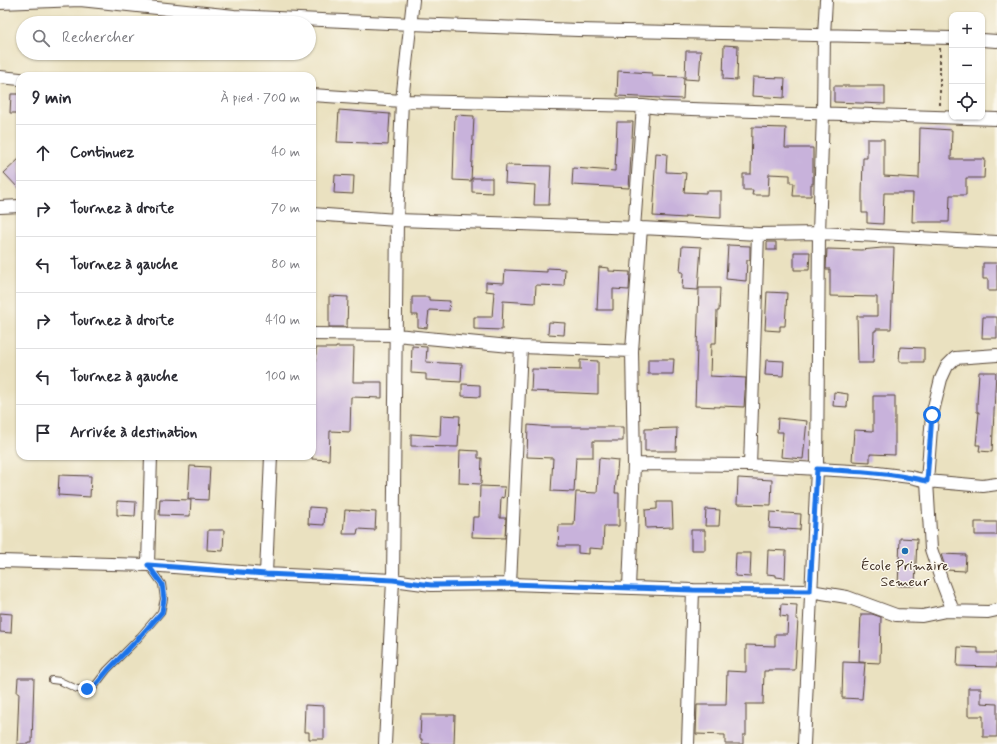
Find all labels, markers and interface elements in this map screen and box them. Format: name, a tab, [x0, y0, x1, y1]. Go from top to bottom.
map controls	[949, 12, 985, 120]
button: +	[949, 12, 985, 48]
search box	[16, 16, 316, 60]
icon: search	[30, 27, 52, 49]
text: Rechercher	[62, 28, 135, 48]
button: −	[949, 48, 985, 84]
button: locate	[949, 84, 985, 120]
text: 9 min	[32, 87, 72, 109]
text: À pied · 700 m	[220, 90, 300, 107]
icon: ahead	[32, 142, 54, 164]
text: Continuez	[70, 143, 134, 163]
text: 40 m	[271, 144, 300, 161]
icon: right	[32, 198, 54, 220]
text: Tournez à droite	[70, 199, 174, 219]
text: 70 m	[271, 200, 300, 217]
icon: left	[32, 254, 54, 276]
text: Tournez à gauche	[70, 255, 178, 275]
text: 80 m	[271, 256, 300, 273]
icon: right	[32, 310, 54, 332]
text: Tournez à droite	[70, 311, 174, 331]
text: 410 m	[265, 312, 300, 329]
icon: left	[32, 366, 54, 388]
text: Tournez à gauche	[70, 367, 178, 387]
text: 100 m	[265, 368, 300, 385]
route start	[923, 406, 941, 424]
icon: arrive	[32, 422, 54, 444]
text: Arrivée à destination	[70, 423, 197, 443]
marker: École Primaire Semeur	[900, 546, 910, 556]
place label: École Primaire Semeur	[861, 557, 949, 591]
route end	[78, 680, 96, 698]

